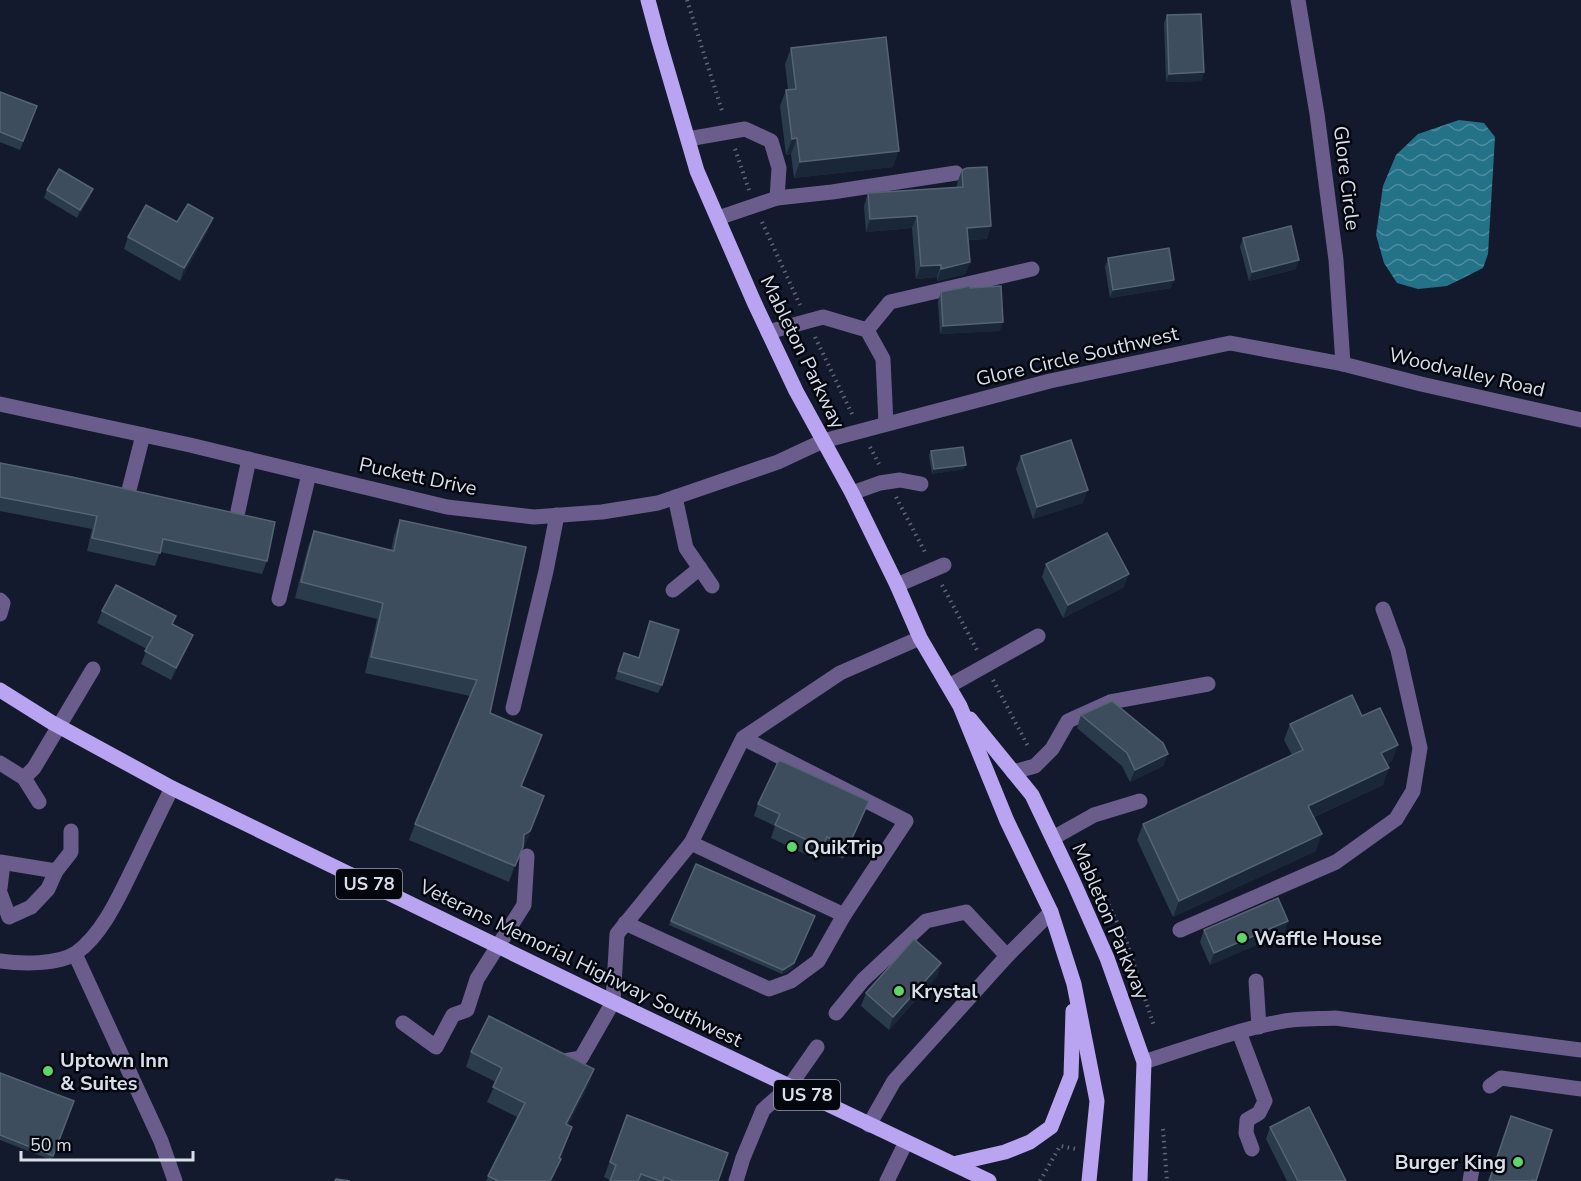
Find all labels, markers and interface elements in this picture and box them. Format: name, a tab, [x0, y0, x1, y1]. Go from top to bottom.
street label: Glore Circle	[1327, 124, 1366, 232]
street label: Mableton Parkway	[754, 271, 852, 434]
street label: Glore Circle Southwest	[973, 320, 1182, 393]
street label: Woodvalley Road	[1386, 341, 1548, 404]
street label: Puckett Drive	[357, 451, 479, 502]
place label: QuikTrip	[804, 834, 883, 861]
street label: Mableton Parkway	[1065, 839, 1156, 1004]
marker: QuikTrip	[785, 840, 799, 854]
road number: US 78	[336, 869, 402, 899]
street label: Veterans Memorial Highway Southwest	[414, 873, 748, 1054]
place label: Waffle House	[1254, 925, 1382, 952]
marker: Waffle House	[1235, 931, 1249, 945]
place label: Krystal	[911, 978, 978, 1005]
marker: Krystal	[892, 984, 906, 998]
place label: Uptown Inn & Suites	[60, 1047, 169, 1097]
marker: Uptown Inn & Suites	[41, 1064, 55, 1078]
road number: US 78	[774, 1080, 840, 1110]
scale bar	[21, 1124, 194, 1162]
text: 50 m	[30, 1133, 72, 1157]
place label: Burger King	[1395, 1149, 1506, 1176]
marker: Burger King	[1511, 1155, 1525, 1169]

